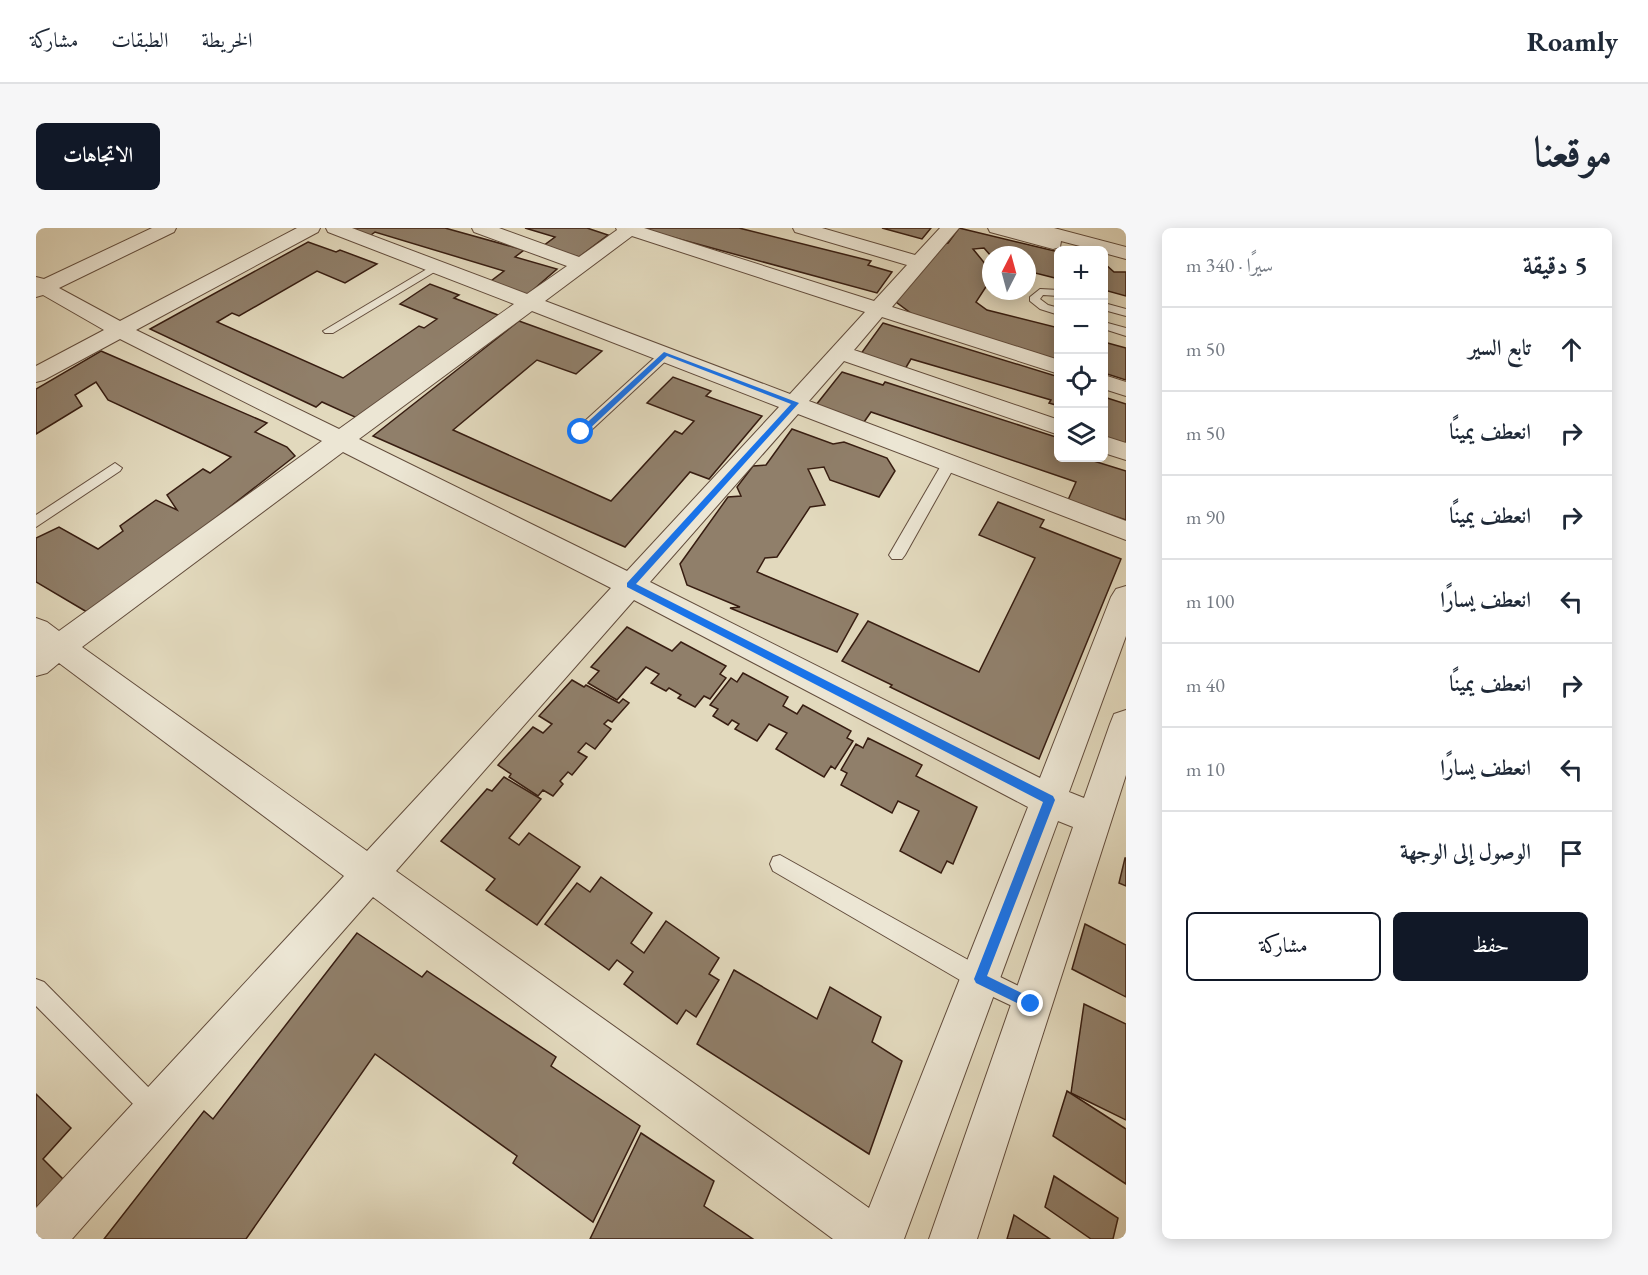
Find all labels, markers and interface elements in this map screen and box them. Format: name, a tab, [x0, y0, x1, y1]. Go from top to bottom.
text: Roamly	[1527, 23, 1618, 59]
text: مشاركة	[30, 26, 78, 53]
text: الطبقات	[111, 26, 168, 53]
text: الخريطة	[201, 26, 253, 53]
button: الاتجاهات	[36, 123, 160, 190]
text: موقعنا	[1534, 124, 1612, 179]
north arrow	[982, 246, 1036, 300]
map controls	[1054, 246, 1108, 462]
button: +	[1054, 246, 1108, 300]
text: 5 دقيقة	[1523, 248, 1588, 282]
text: سيرًا · 340 m	[1186, 252, 1273, 278]
button: −	[1054, 300, 1108, 354]
text: تابع السير	[1468, 333, 1531, 362]
icon: ahead	[1555, 333, 1588, 366]
text: 50 m	[1186, 336, 1225, 362]
button: locate	[1054, 354, 1108, 408]
button: layers	[1054, 408, 1108, 462]
text: انعطف يمينًا	[1449, 417, 1531, 446]
icon: right	[1555, 417, 1588, 450]
route start	[567, 418, 593, 444]
text: 50 m	[1186, 420, 1225, 446]
text: انعطف يمينًا	[1449, 501, 1531, 530]
icon: right	[1555, 501, 1588, 534]
text: 90 m	[1186, 504, 1225, 530]
text: انعطف يسارًا	[1440, 585, 1531, 614]
icon: left	[1555, 585, 1588, 618]
text: 100 m	[1186, 588, 1234, 614]
text: انعطف يمينًا	[1449, 669, 1531, 698]
icon: right	[1555, 669, 1588, 702]
text: 40 m	[1186, 672, 1225, 698]
text: انعطف يسارًا	[1440, 753, 1531, 782]
icon: left	[1555, 753, 1588, 786]
text: 10 m	[1186, 756, 1225, 782]
text: الوصول إلى الوجهة	[1400, 837, 1531, 866]
icon: arrive	[1555, 837, 1588, 870]
button: مشاركة	[1186, 912, 1381, 981]
button: حفظ	[1393, 912, 1588, 981]
route end	[1017, 990, 1043, 1016]

